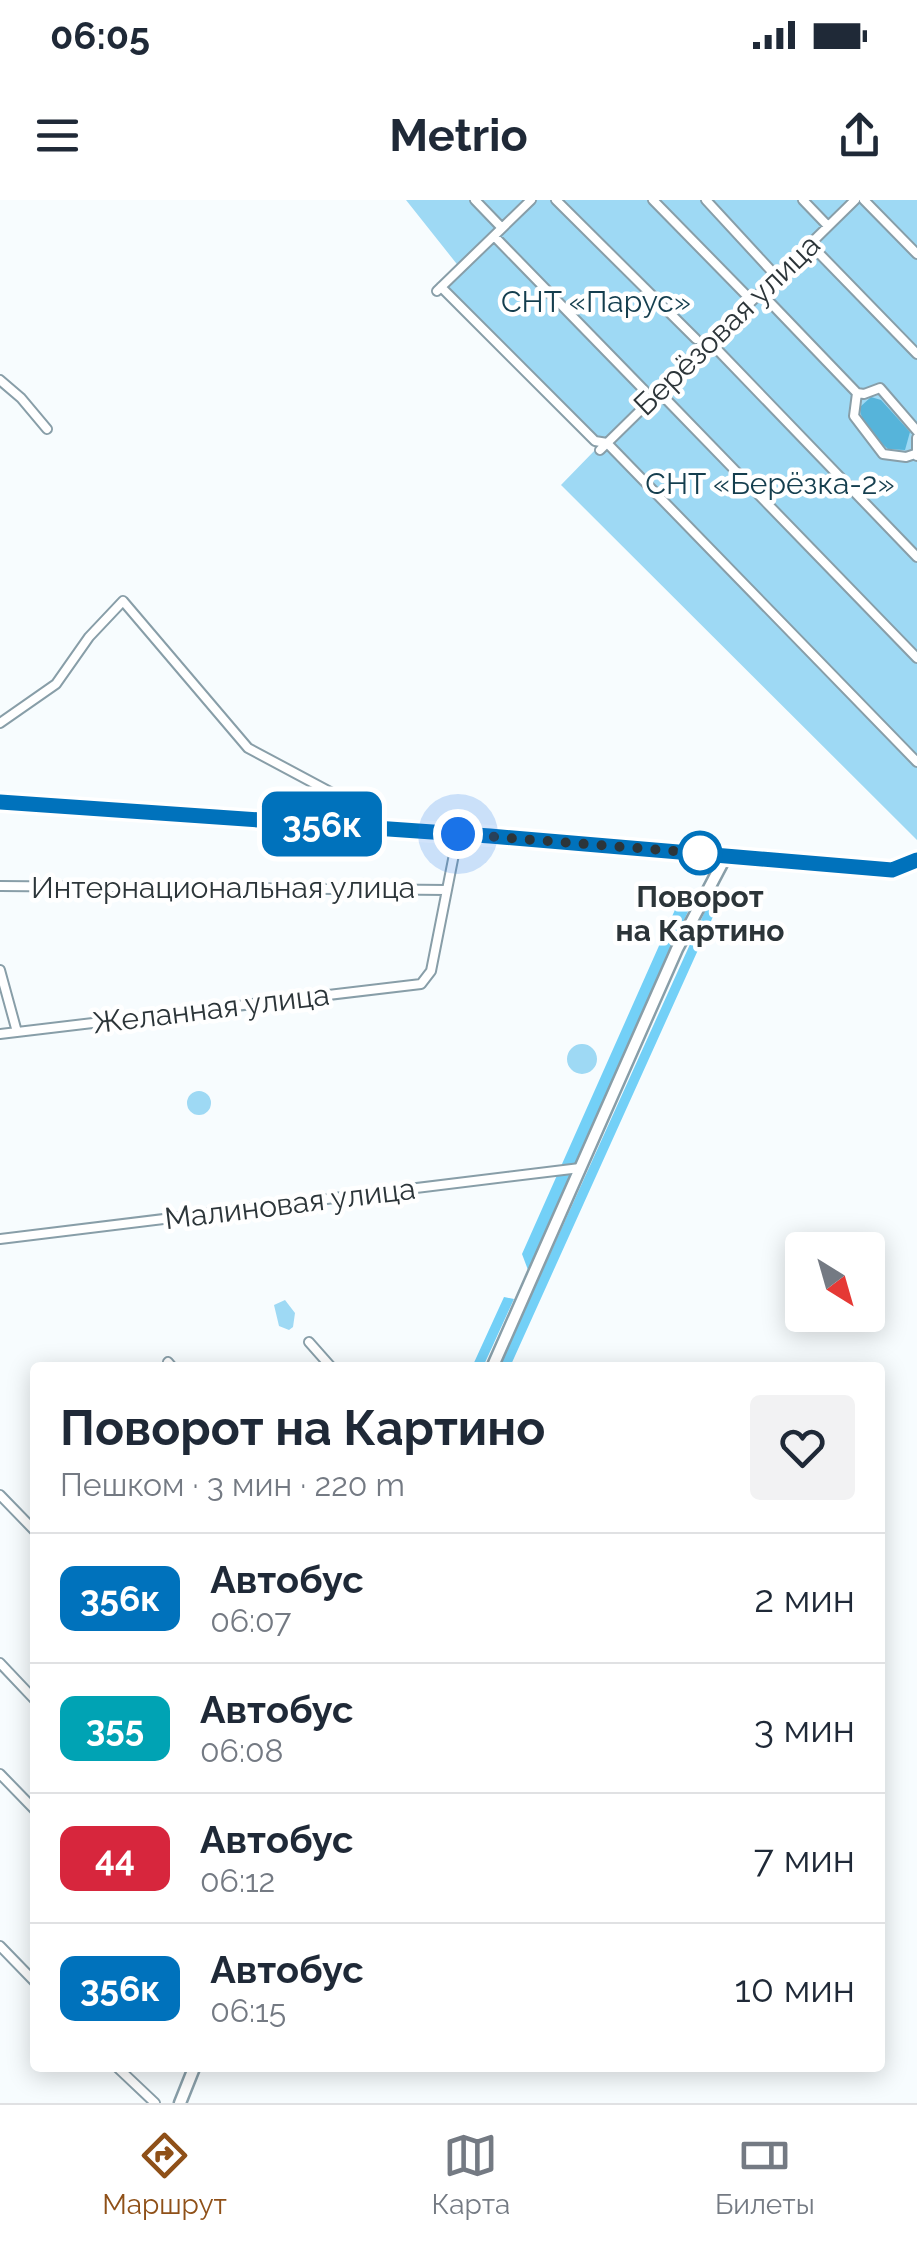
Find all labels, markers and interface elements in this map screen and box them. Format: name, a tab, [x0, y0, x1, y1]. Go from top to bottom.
text: 06:05	[50, 13, 150, 58]
icon: menu	[30, 108, 85, 163]
icon: share	[832, 108, 887, 163]
text: Metrio	[389, 109, 528, 162]
street label: Берёзовая улица	[627, 227, 827, 422]
park label: СНТ «Парус»	[501, 284, 691, 319]
park label: СНТ «Берёзка-2»	[645, 466, 895, 501]
line badge: 356к	[252, 792, 392, 856]
text: 356к	[282, 804, 362, 845]
your location	[433, 809, 483, 859]
marker: Поворот на Картино	[679, 832, 721, 874]
street label: Интернациональная улица	[31, 870, 415, 905]
place label: Поворот на Картино	[616, 879, 784, 948]
street label: Желанная улица	[91, 977, 331, 1040]
street label: Малиновая улица	[163, 1171, 417, 1236]
north arrow	[785, 1232, 885, 1332]
map controls	[785, 1232, 885, 1332]
button: heart	[750, 1395, 855, 1500]
text: Поворот на Картино	[60, 1400, 545, 1456]
text: Пешком · 3 мин · 220 m	[60, 1466, 405, 1503]
text: Автобус	[210, 1557, 364, 1602]
text: 2 мин	[754, 1576, 855, 1621]
text: 356к	[80, 1578, 160, 1619]
text: 06:07	[210, 1602, 292, 1639]
text: Автобус	[200, 1687, 354, 1732]
text: 3 мин	[754, 1706, 855, 1751]
text: 355	[86, 1708, 144, 1749]
text: 06:08	[200, 1732, 283, 1769]
text: Автобус	[200, 1817, 354, 1862]
text: 7 мин	[754, 1836, 855, 1881]
text: 44	[95, 1838, 135, 1879]
text: 06:12	[200, 1862, 275, 1899]
text: Автобус	[210, 1947, 364, 1992]
text: 10 мин	[734, 1966, 855, 2011]
text: 356к	[80, 1968, 160, 2009]
text: 06:15	[210, 1992, 286, 2029]
tab: Маршрут	[102, 2128, 227, 2221]
tab: Карта	[432, 2128, 510, 2221]
tab: Билеты	[715, 2128, 815, 2221]

